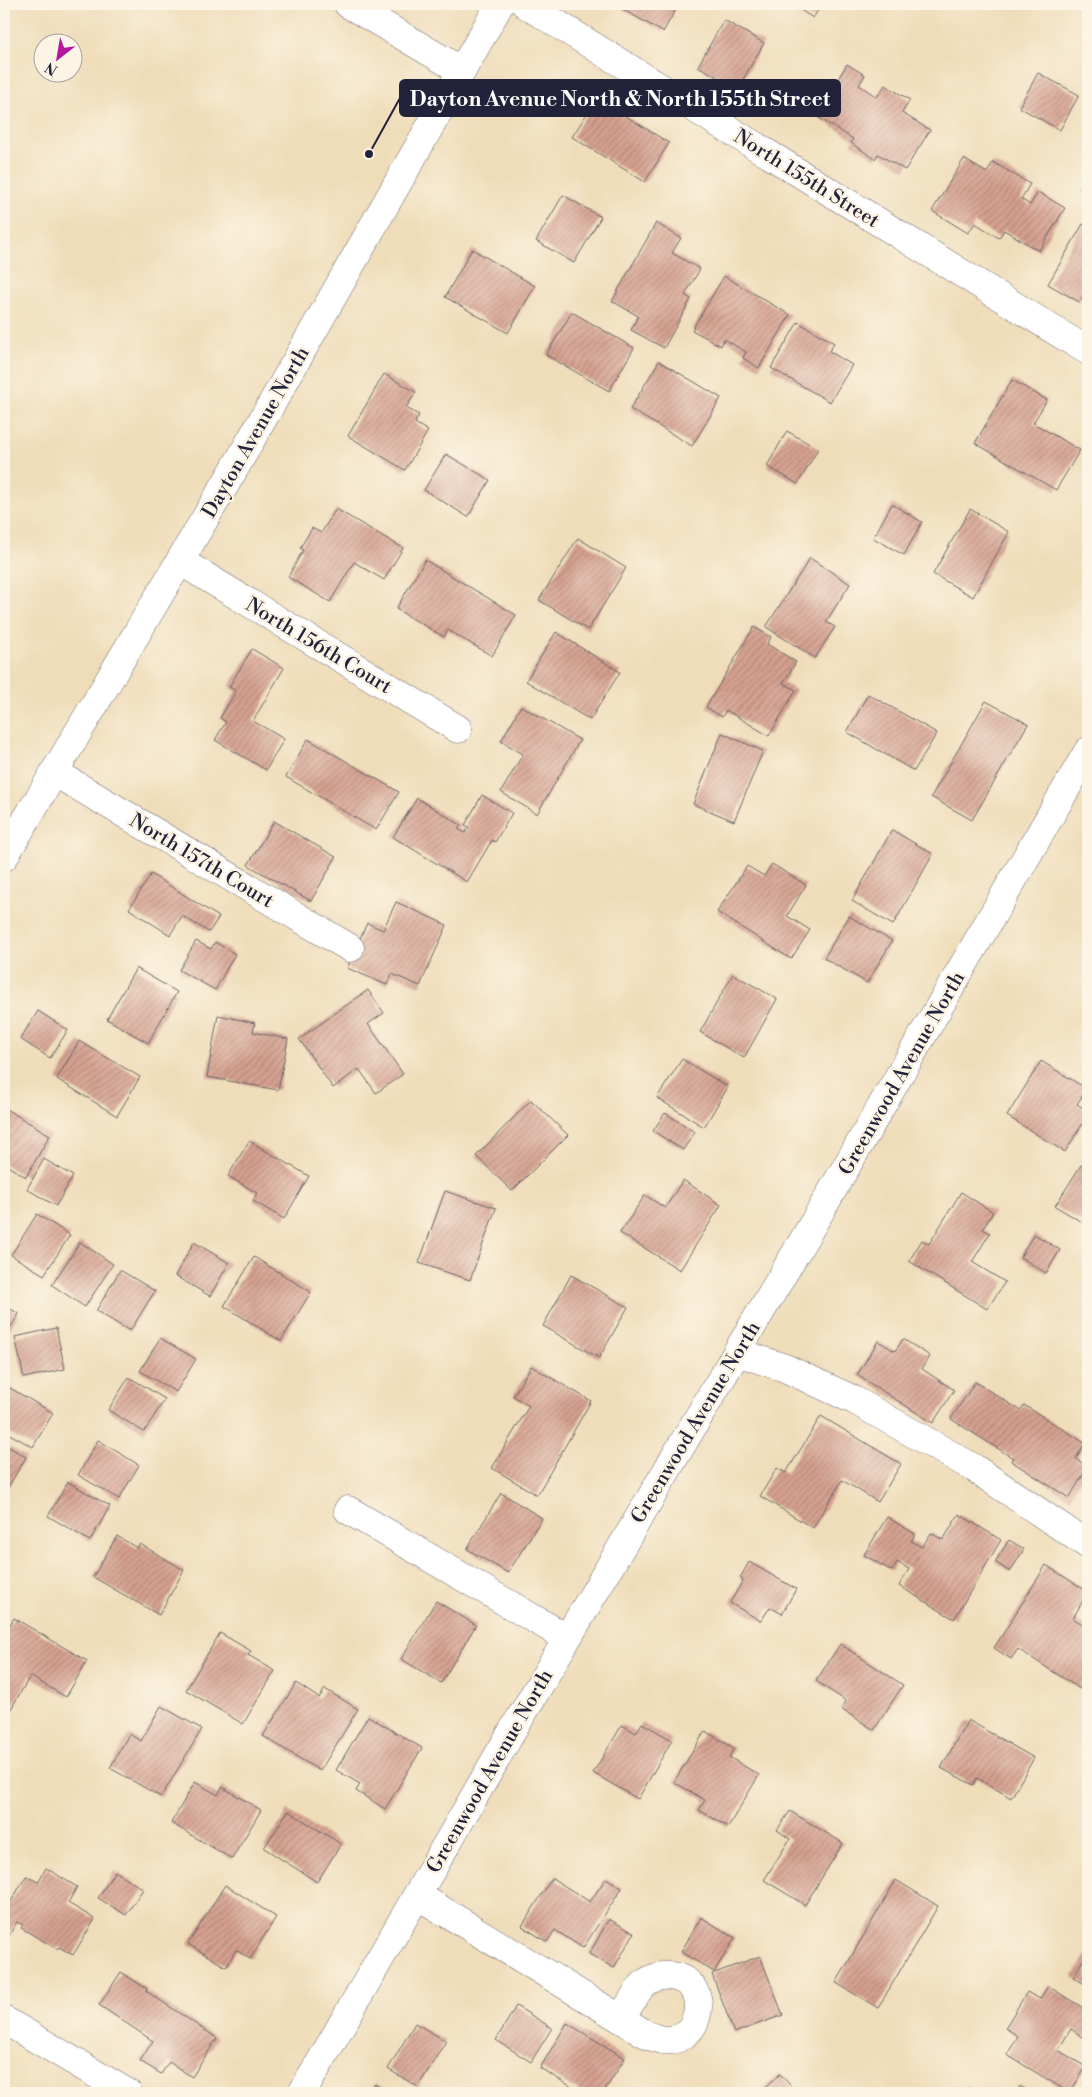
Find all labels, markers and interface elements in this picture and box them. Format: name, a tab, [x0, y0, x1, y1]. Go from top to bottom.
north arrow	[32, 32, 82, 82]
text: N	[42, 58, 61, 79]
callout: Dayton Avenue North & North 155th Street	[400, 80, 840, 116]
text: Dayton Avenue North & North 155th Street	[410, 87, 831, 113]
street label: North 155th Street	[729, 124, 884, 234]
street label: Dayton Avenue North	[197, 343, 316, 523]
street label: North 156th Court	[241, 593, 396, 700]
street label: North 157th Court	[125, 808, 278, 914]
street label: Greenwood Avenue North	[834, 967, 971, 1180]
street label: Greenwood Avenue North	[626, 1317, 767, 1528]
street label: Greenwood Avenue North	[422, 1665, 559, 1878]

